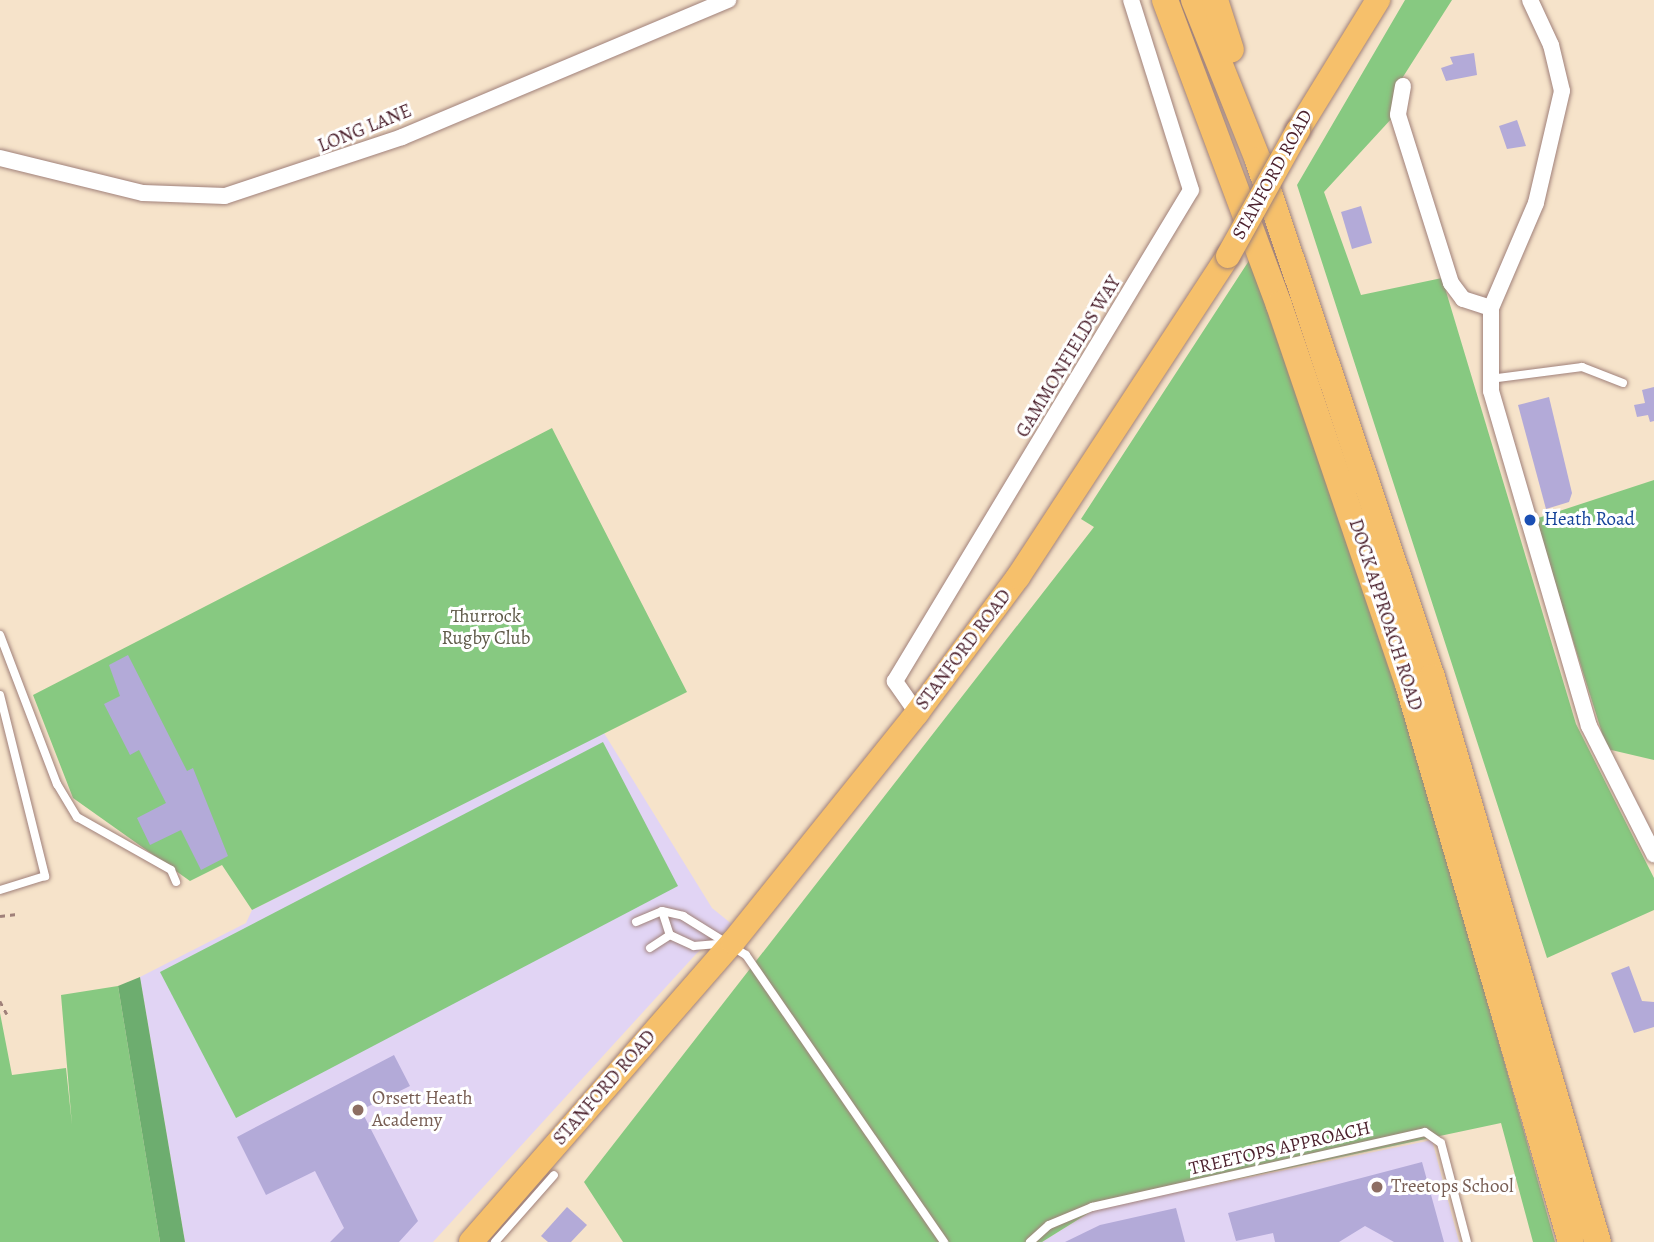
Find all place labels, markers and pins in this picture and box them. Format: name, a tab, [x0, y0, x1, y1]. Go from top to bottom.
place label: Heath Road	[1544, 509, 1635, 531]
marker: Heath Road	[1522, 512, 1538, 528]
place label: Orsett Heath Academy	[372, 1088, 473, 1132]
marker: Orsett Heath Academy	[350, 1102, 366, 1118]
place label: Treetops School	[1391, 1176, 1514, 1198]
marker: Treetops School	[1369, 1179, 1385, 1195]

